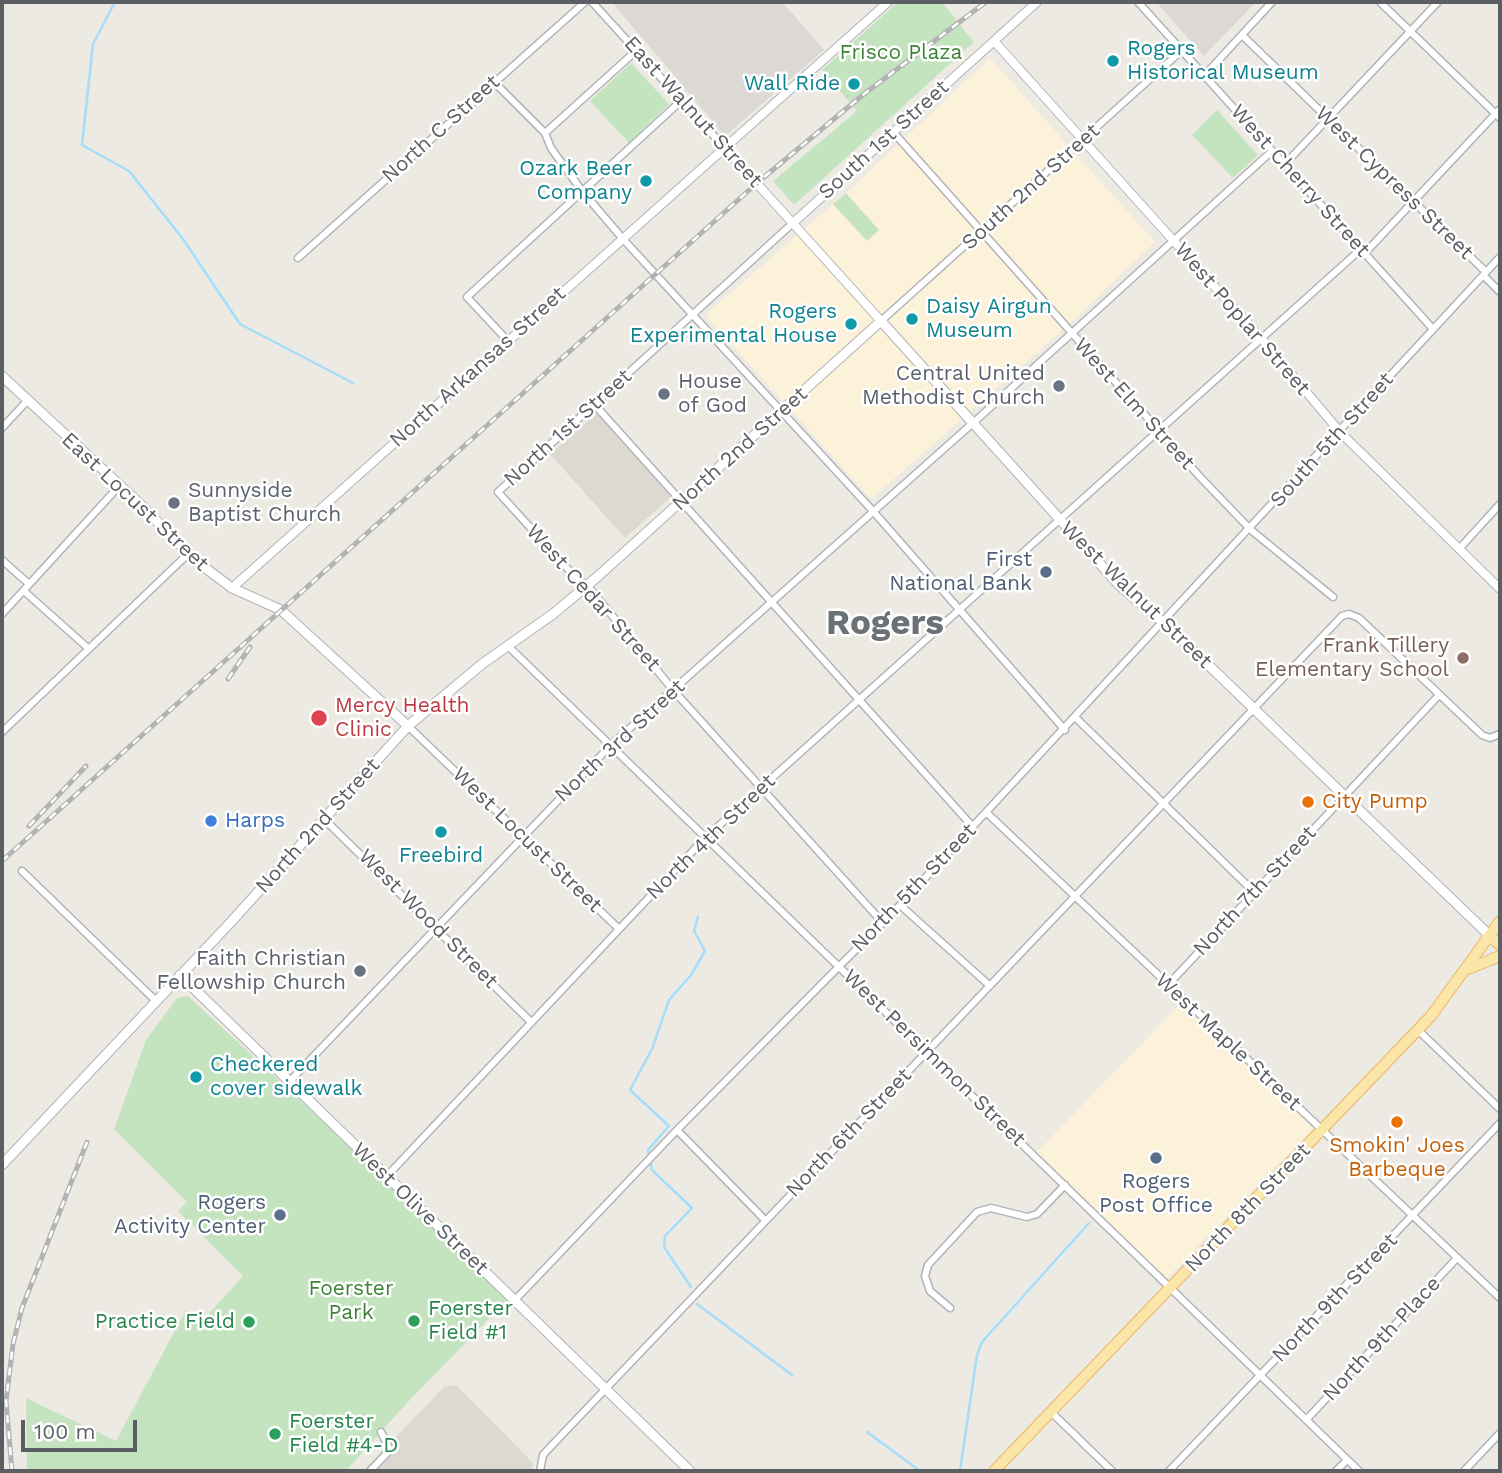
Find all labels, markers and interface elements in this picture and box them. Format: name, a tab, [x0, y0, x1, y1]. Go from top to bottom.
street label: East Walnut Street	[618, 31, 768, 193]
place label: Rogers Historical Museum	[1127, 36, 1319, 86]
park label: Frisco Plaza	[840, 40, 962, 66]
marker: Rogers Historical Museum	[1105, 53, 1121, 69]
street label: North C Street	[377, 70, 505, 188]
place label: Wall Ride	[744, 71, 840, 97]
street label: South 1st Street	[814, 75, 954, 205]
marker: Wall Ride	[846, 76, 862, 92]
street label: West Cherry Street	[1225, 100, 1375, 262]
street label: West Cypress Street	[1310, 101, 1478, 265]
street label: South 2nd Street	[957, 118, 1105, 256]
place label: Ozark Beer Company	[519, 156, 632, 206]
marker: Ozark Beer Company	[638, 173, 654, 189]
street label: West Poplar Street	[1169, 237, 1315, 401]
street label: North Arkansas Street	[385, 281, 571, 453]
place label: Daisy Airgun Museum	[926, 294, 1052, 344]
place label: Rogers Experimental House	[630, 299, 837, 349]
marker: Daisy Airgun Museum	[904, 311, 920, 327]
marker: Rogers Experimental House	[843, 316, 859, 332]
street label: West Elm Street	[1068, 333, 1200, 475]
place label: Central United Methodist Church	[862, 361, 1045, 411]
street label: North 1st Street	[499, 364, 637, 492]
street label: South 5th Street	[1265, 368, 1399, 512]
place label: House of God	[678, 369, 747, 419]
marker: Central United Methodist Church	[1051, 378, 1067, 394]
street label: North 2nd Street	[667, 382, 813, 516]
marker: House of God	[656, 386, 672, 402]
street label: East Locust Street	[56, 427, 214, 577]
place label: Sunnyside Baptist Church	[188, 478, 341, 528]
marker: Sunnyside Baptist Church	[166, 495, 182, 511]
street label: West Walnut Street	[1055, 516, 1217, 674]
street label: West Cedar Street	[520, 519, 666, 677]
place label: First National Bank	[889, 547, 1032, 597]
marker: First National Bank	[1038, 564, 1054, 580]
district label: Rogers	[826, 603, 944, 645]
place label: Frank Tillery Elementary School	[1255, 633, 1449, 683]
marker: Frank Tillery Elementary School	[1455, 650, 1471, 666]
street label: North 3rd Street	[550, 674, 690, 808]
place label: Mercy Health Clinic	[335, 693, 470, 743]
marker: Mercy Health Clinic	[309, 708, 329, 728]
street label: North 2nd Street	[251, 753, 385, 899]
street label: West Locust Street	[447, 762, 607, 918]
street label: North 4th Street	[641, 769, 781, 905]
place label: City Pump	[1322, 789, 1428, 815]
marker: City Pump	[1300, 794, 1316, 810]
place label: Harps	[225, 808, 285, 834]
marker: Harps	[203, 813, 219, 829]
street label: North 5th Street	[846, 818, 982, 958]
street label: North 7th Street	[1188, 821, 1322, 961]
marker: Freebird	[433, 824, 449, 840]
place label: Freebird	[399, 843, 483, 869]
street label: West Wood Street	[353, 844, 503, 994]
place label: Faith Christian Fellowship Church	[156, 946, 346, 996]
marker: Faith Christian Fellowship Church	[352, 963, 368, 979]
street label: West Persimmon Street	[837, 964, 1031, 1152]
street label: West Maple Street	[1150, 968, 1306, 1116]
place label: Checkered cover sidewalk	[210, 1052, 362, 1102]
street label: North 6th Street	[781, 1063, 917, 1203]
marker: Checkered cover sidewalk	[188, 1069, 204, 1085]
marker: Smokin' Joes Barbeque	[1389, 1114, 1405, 1130]
place label: Smokin' Joes Barbeque	[1329, 1133, 1465, 1183]
street label: West Olive Street	[347, 1138, 493, 1280]
street label: North 8th Street	[1180, 1138, 1316, 1278]
marker: Rogers Post Office	[1148, 1150, 1164, 1166]
place label: Rogers Post Office	[1099, 1169, 1213, 1219]
place label: Rogers Activity Center	[114, 1190, 266, 1240]
marker: Rogers Activity Center	[272, 1207, 288, 1223]
street label: North 9th Street	[1267, 1228, 1403, 1368]
street label: North 9th Place	[1318, 1271, 1446, 1407]
park label: Foerster Park	[308, 1276, 394, 1326]
place label: Foerster Field #1	[428, 1296, 513, 1346]
place label: Practice Field	[95, 1309, 235, 1335]
marker: Foerster Field #1	[406, 1313, 422, 1329]
marker: Practice Field	[241, 1314, 257, 1330]
scale bar	[24, 1406, 140, 1450]
place label: Foerster Field #4-D	[289, 1409, 398, 1459]
text: 100 m	[34, 1419, 96, 1444]
marker: Foerster Field #4-D	[267, 1426, 283, 1442]

